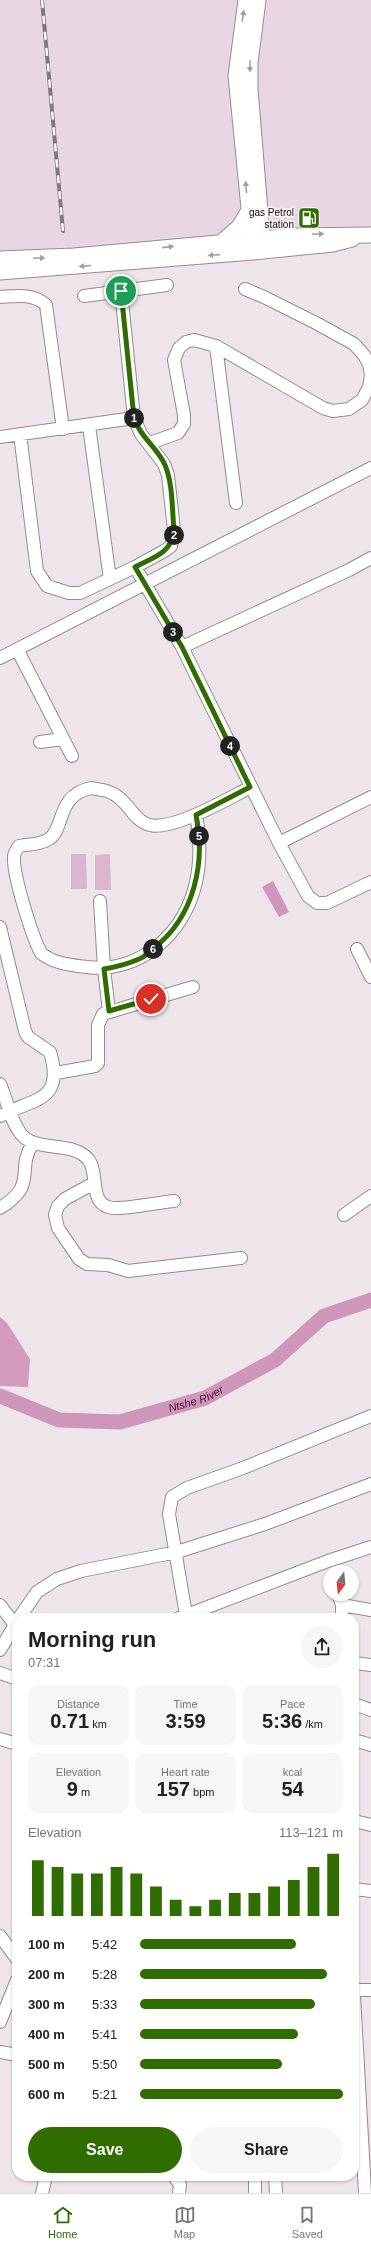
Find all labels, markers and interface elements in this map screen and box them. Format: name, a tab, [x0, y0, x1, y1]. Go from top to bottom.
one-way arrow	[241, 10, 247, 22]
one-way arrow	[247, 60, 253, 73]
one-way arrow	[243, 181, 249, 193]
fuel station icon: gas Petrol station	[296, 205, 322, 231]
place label: gas Petrol station	[249, 207, 294, 230]
one-way arrow	[312, 231, 324, 238]
one-way arrow	[162, 243, 174, 250]
one-way arrow	[208, 252, 220, 259]
one-way arrow	[33, 254, 45, 261]
one-way arrow	[78, 263, 91, 270]
pin	[104, 274, 138, 308]
icon: arrive	[110, 280, 132, 302]
pin: 1	[124, 408, 144, 428]
text: 1	[131, 412, 137, 424]
pin: 2	[164, 525, 184, 545]
text: 2	[171, 529, 177, 541]
pin: 3	[163, 622, 183, 642]
text: 3	[170, 626, 176, 638]
pin: 4	[220, 736, 240, 756]
text: 4	[227, 740, 233, 752]
pin: 5	[189, 826, 209, 846]
text: 5	[196, 830, 202, 842]
pin: 6	[143, 939, 163, 959]
text: 6	[150, 943, 156, 955]
pin	[134, 982, 168, 1016]
icon: check	[140, 988, 162, 1010]
water label: Ntshe River	[167, 1383, 226, 1414]
north arrow	[323, 1565, 359, 1601]
map controls	[323, 1565, 359, 1601]
button: share	[301, 1626, 343, 1668]
text: Morning run	[28, 1627, 156, 1652]
text: 07:31	[28, 1655, 61, 1670]
text: Distance	[57, 1698, 100, 1710]
text: Time	[173, 1698, 198, 1710]
text: Pace	[280, 1698, 305, 1710]
text: 0.71	[50, 1710, 89, 1732]
text: 3:59	[165, 1710, 206, 1732]
text: 5:36	[262, 1710, 302, 1732]
text: km	[89, 1718, 107, 1730]
text: /km	[302, 1718, 323, 1730]
text: Elevation	[56, 1766, 101, 1778]
text: Heart rate	[161, 1766, 210, 1778]
text: kcal	[283, 1766, 302, 1778]
text: 9	[67, 1778, 78, 1800]
text: 157	[157, 1778, 190, 1800]
text: 54	[281, 1778, 304, 1800]
text: m	[78, 1786, 90, 1798]
text: bpm	[190, 1786, 214, 1798]
text: Elevation	[28, 1825, 81, 1840]
text: 113–121 m	[279, 1825, 343, 1840]
text: 100 m	[28, 1937, 65, 1952]
text: 5:42	[92, 1937, 117, 1952]
text: 200 m	[28, 1967, 65, 1982]
text: 5:28	[92, 1967, 117, 1982]
text: 300 m	[28, 1997, 65, 2012]
text: 5:33	[92, 1997, 117, 2012]
text: 400 m	[28, 2027, 65, 2042]
text: 5:41	[92, 2027, 117, 2042]
text: 500 m	[28, 2057, 65, 2072]
text: 5:50	[92, 2057, 117, 2072]
text: 600 m	[28, 2087, 65, 2102]
text: 5:21	[92, 2087, 117, 2102]
button: Save	[28, 2127, 182, 2173]
button: Share	[190, 2127, 343, 2173]
tab: Home	[48, 2204, 77, 2240]
tab: Map	[174, 2204, 196, 2240]
tab: Saved	[292, 2204, 323, 2240]

